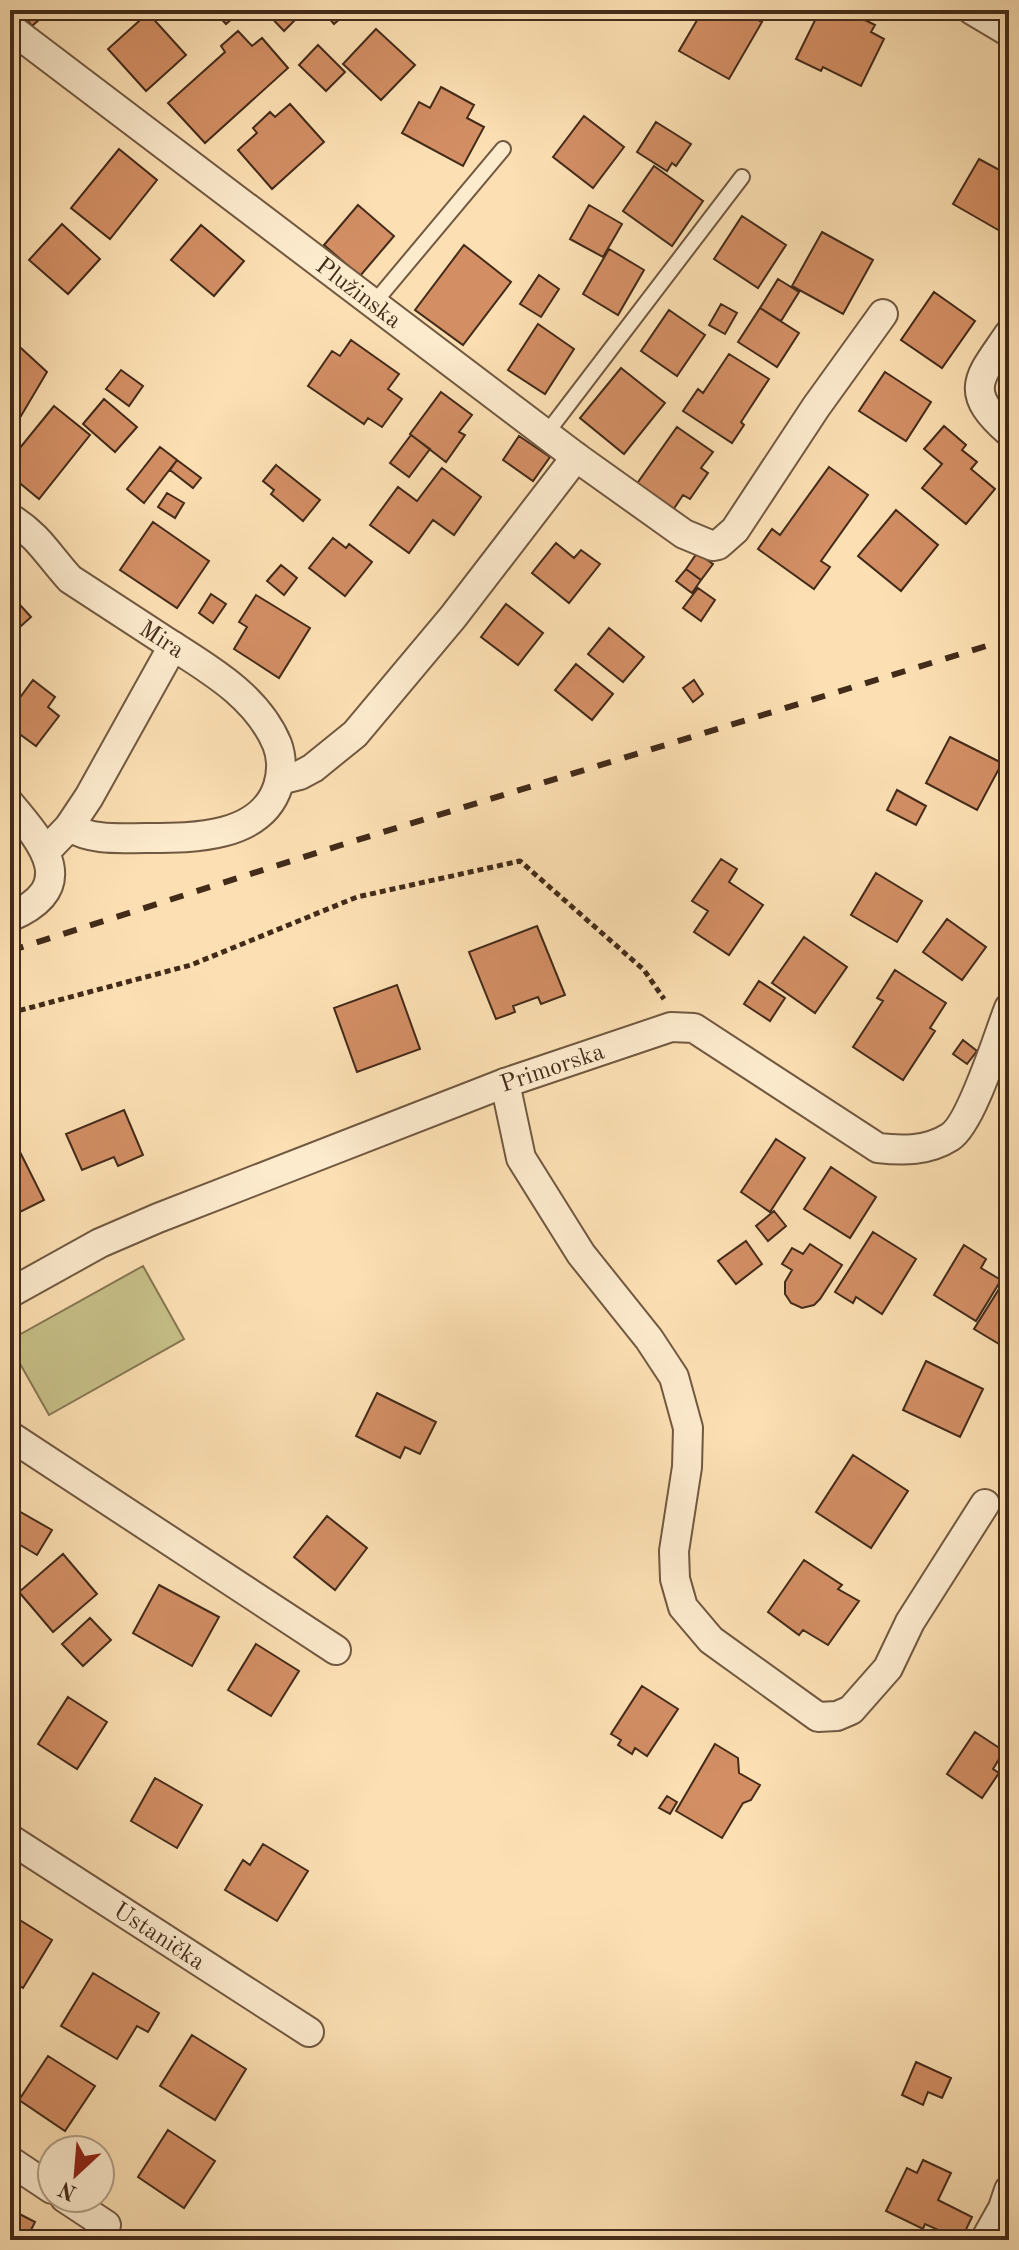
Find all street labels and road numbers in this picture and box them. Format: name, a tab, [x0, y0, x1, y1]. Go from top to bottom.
street label: Plužinska	[311, 254, 405, 334]
street label: Mira	[134, 618, 188, 664]
street label: Primorska	[497, 1040, 608, 1098]
street label: Ustanička	[108, 1899, 209, 1975]

